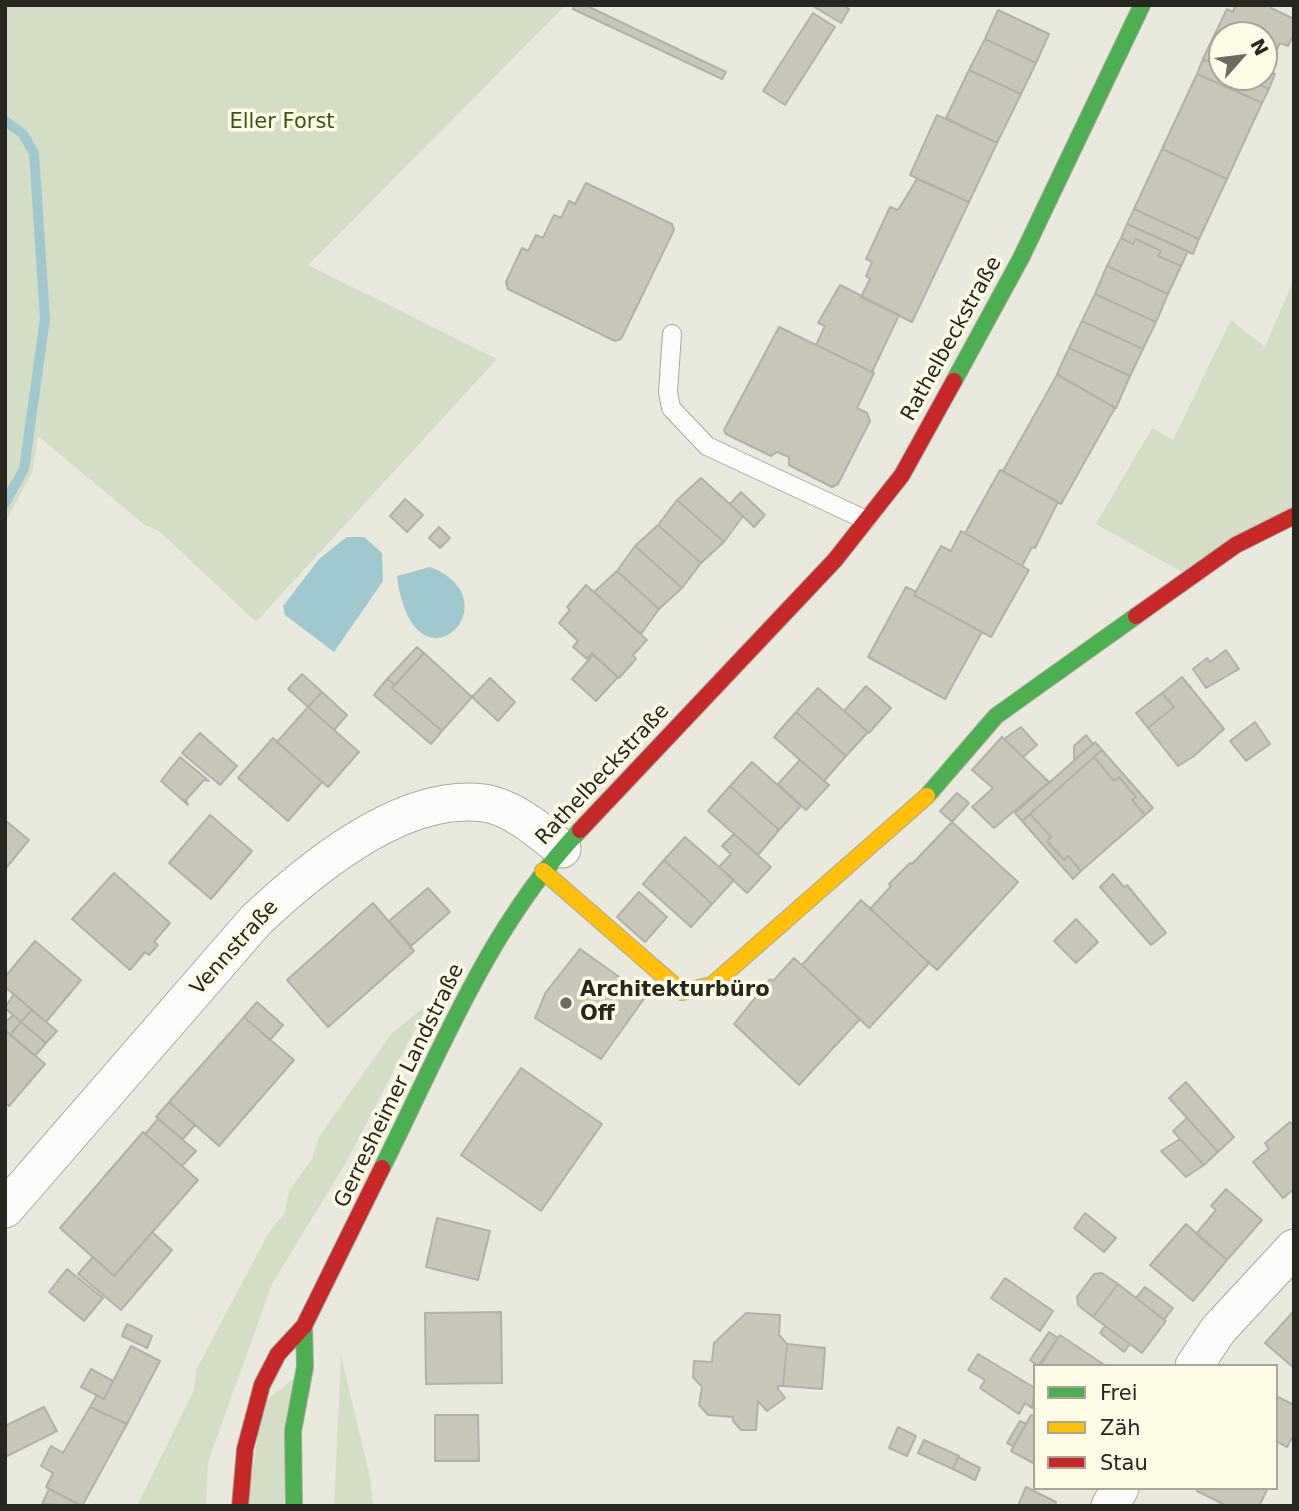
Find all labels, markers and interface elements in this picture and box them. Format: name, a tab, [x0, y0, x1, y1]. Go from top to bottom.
north arrow	[1208, 21, 1278, 91]
text: N	[1246, 35, 1273, 59]
park label: Eller Forst	[229, 110, 335, 136]
street label: Rathelbeckstraße	[896, 252, 1008, 426]
street label: Rathelbeckstraße	[531, 699, 675, 851]
street label: Vennstraße	[186, 895, 284, 1001]
street label: Gerresheimer Landstraße	[330, 960, 470, 1212]
place label: Architekturbüro Off	[580, 978, 770, 1028]
marker: Architekturbüro Off	[558, 995, 574, 1011]
legend	[1033, 1364, 1278, 1490]
text: Frei	[1100, 1381, 1137, 1405]
text: Zäh	[1100, 1416, 1141, 1440]
text: Stau	[1100, 1451, 1148, 1475]

